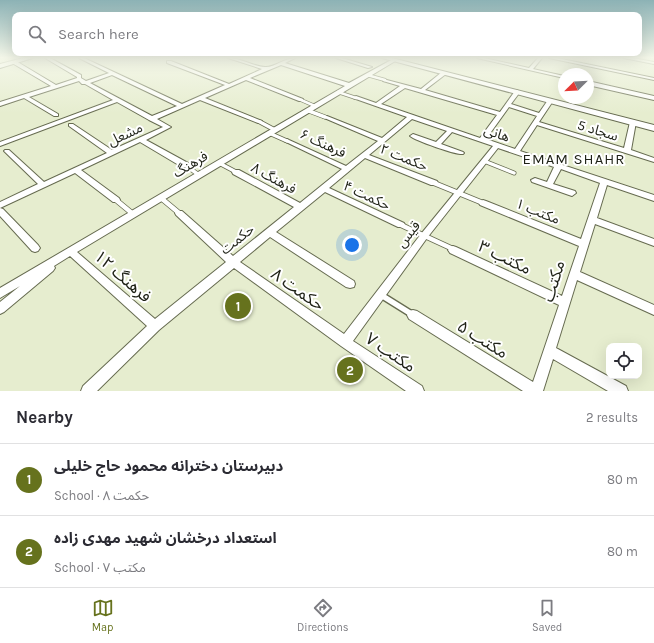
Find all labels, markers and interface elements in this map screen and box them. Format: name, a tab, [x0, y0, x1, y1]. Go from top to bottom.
search box	[12, 12, 642, 56]
icon: search	[26, 23, 48, 45]
text: Search here	[58, 25, 139, 43]
north arrow	[558, 68, 594, 104]
street label: سجاد 5	[575, 116, 620, 145]
street label: مشعل	[105, 119, 145, 150]
street label: هانی	[482, 121, 512, 146]
street label: فرهنگ ۶	[297, 125, 349, 162]
street label: حکمت ۲	[377, 140, 430, 175]
street label: فرهنگ	[170, 147, 211, 181]
district label: EMAM SHAHR	[523, 150, 625, 168]
street label: فرهنگ ۸	[248, 159, 299, 198]
street label: حکمت ۴	[340, 177, 393, 214]
street label: مکتب ۱	[513, 195, 562, 228]
street label: قیس	[393, 218, 424, 251]
street label: حکمت	[217, 221, 258, 258]
your location	[342, 235, 362, 255]
street label: مکتب ۳	[475, 236, 535, 278]
street label: فرهنگ ۱۲	[90, 246, 156, 306]
street label: مکتب	[537, 258, 569, 304]
street label: حکمت ۸	[267, 263, 329, 315]
pin: 1	[225, 291, 251, 321]
street label: مکتب ۵	[454, 316, 512, 362]
street label: مکتب ۷	[362, 328, 420, 376]
map controls	[606, 343, 642, 379]
button: locate	[606, 343, 642, 379]
pin: 2	[337, 355, 363, 385]
text: Nearby	[16, 407, 73, 427]
text: 2 results	[586, 410, 638, 425]
text: دبيرستان دخترانه محمود حاج خلیلی	[54, 457, 283, 475]
text: 1	[27, 472, 31, 487]
text: 80 m	[607, 472, 638, 487]
text: School · حکمت ۸	[54, 488, 149, 503]
text: استعداد درخشان شهید مهدی زاده	[54, 529, 277, 547]
text: 2	[25, 544, 33, 559]
text: 80 m	[607, 544, 638, 559]
text: School · مکتب ۷	[54, 560, 146, 575]
tab: Map	[92, 597, 114, 634]
tab: Directions	[297, 597, 349, 634]
tab: Saved	[532, 597, 562, 634]

